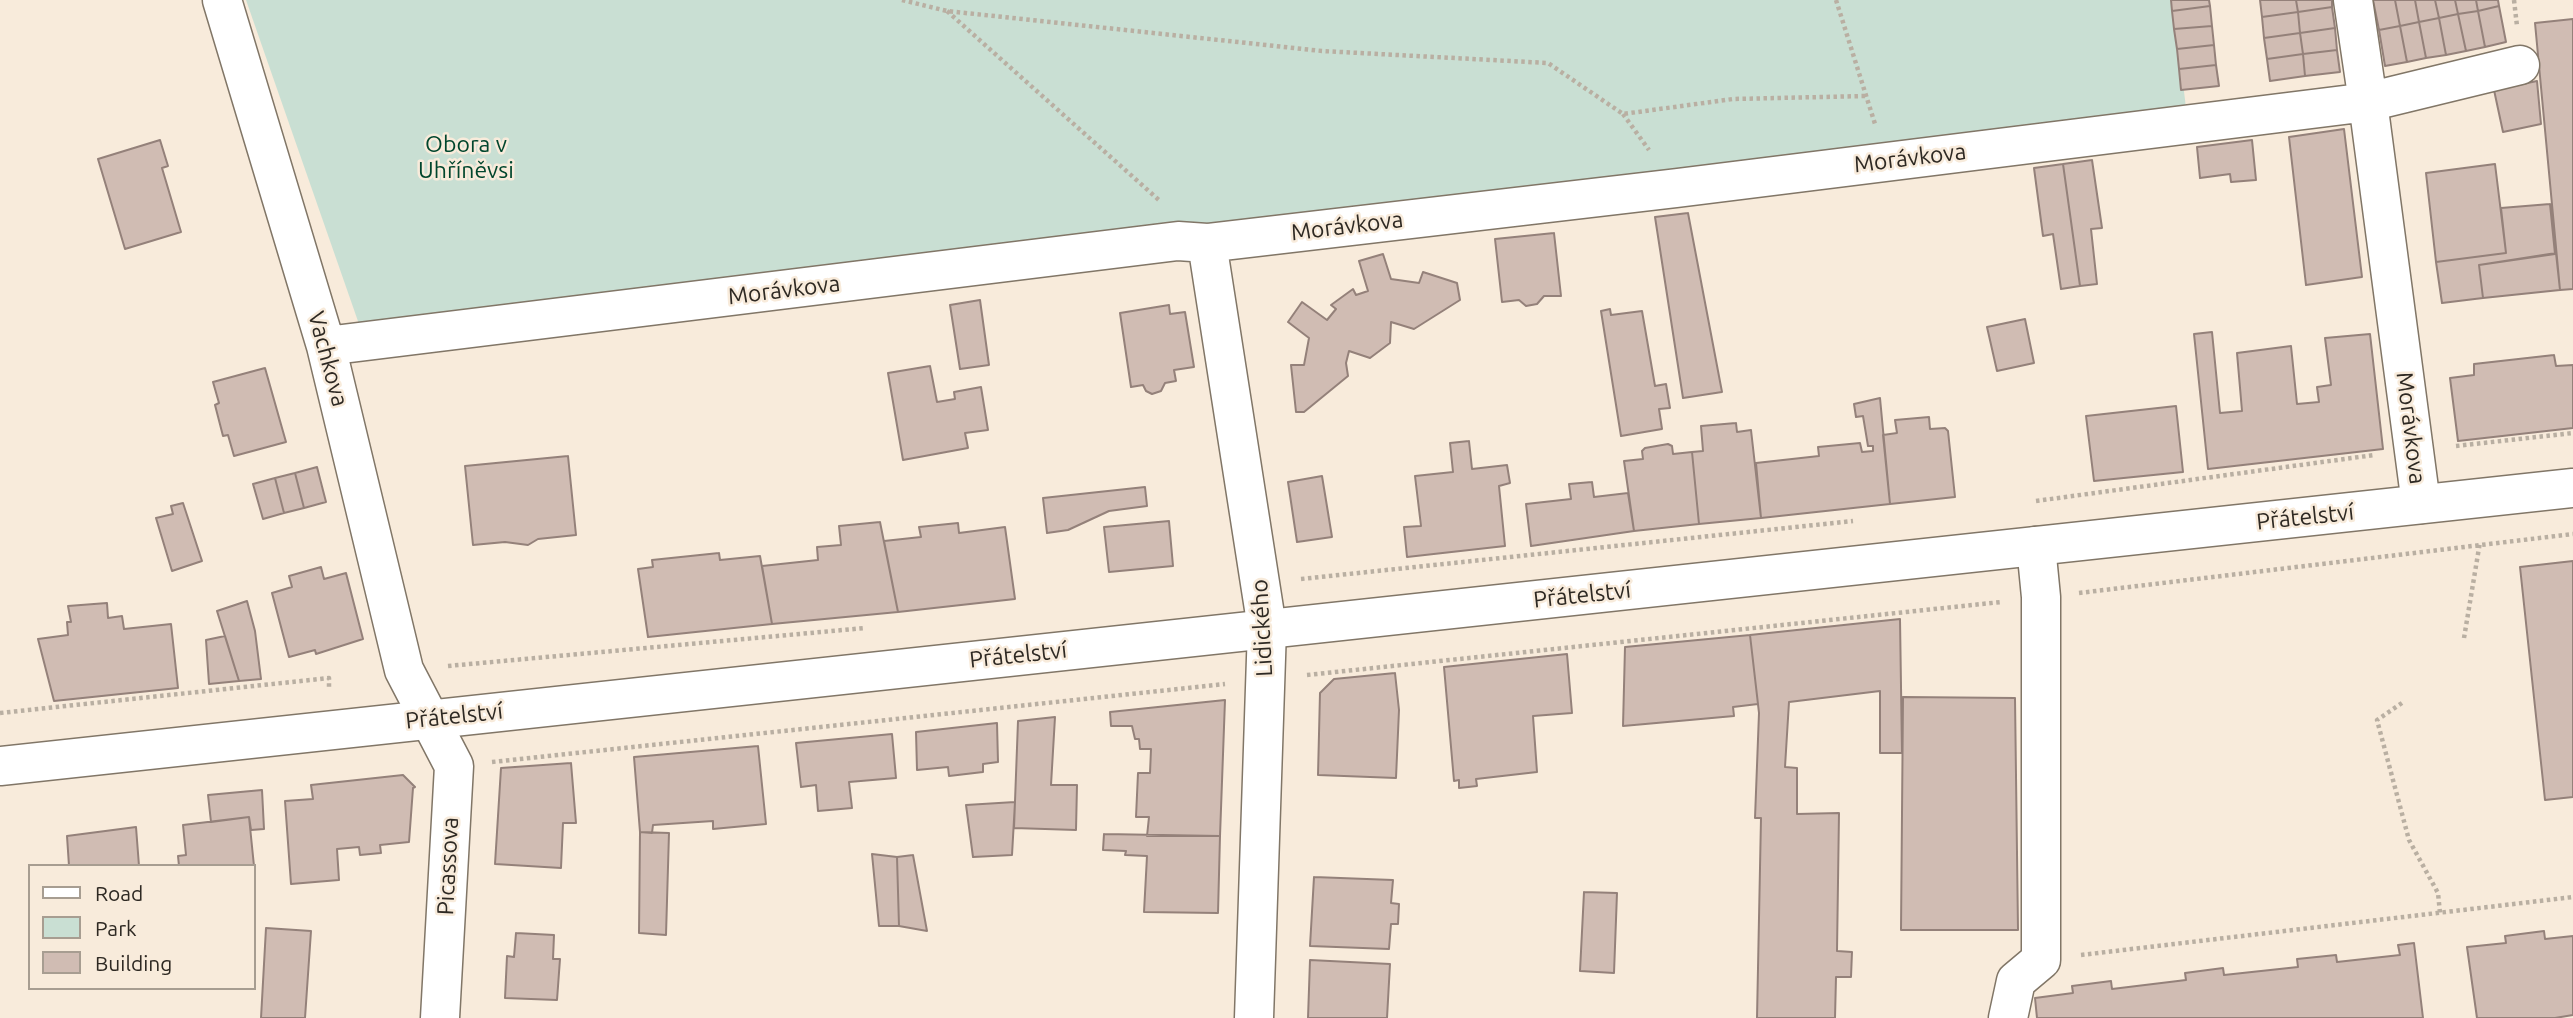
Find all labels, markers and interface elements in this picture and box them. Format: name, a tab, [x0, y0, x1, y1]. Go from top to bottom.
park label: Obora v Uhříněvsi	[418, 130, 514, 184]
street label: Morávkova	[1852, 137, 1968, 179]
street label: Morávkova	[1289, 205, 1405, 247]
street label: Morávkova	[726, 269, 842, 311]
street label: Vachkova	[302, 308, 354, 410]
street label: Morávkova	[2390, 370, 2432, 486]
street label: Přátelství	[2255, 498, 2355, 536]
street label: Přátelství	[1532, 576, 1632, 614]
street label: Lidického	[1246, 579, 1278, 677]
street label: Přátelství	[968, 636, 1068, 674]
street label: Přátelství	[404, 697, 504, 735]
street label: Picassova	[432, 816, 464, 916]
legend	[28, 864, 256, 990]
text: Road	[95, 881, 143, 905]
text: Park	[95, 916, 137, 940]
text: Building	[95, 951, 172, 975]

